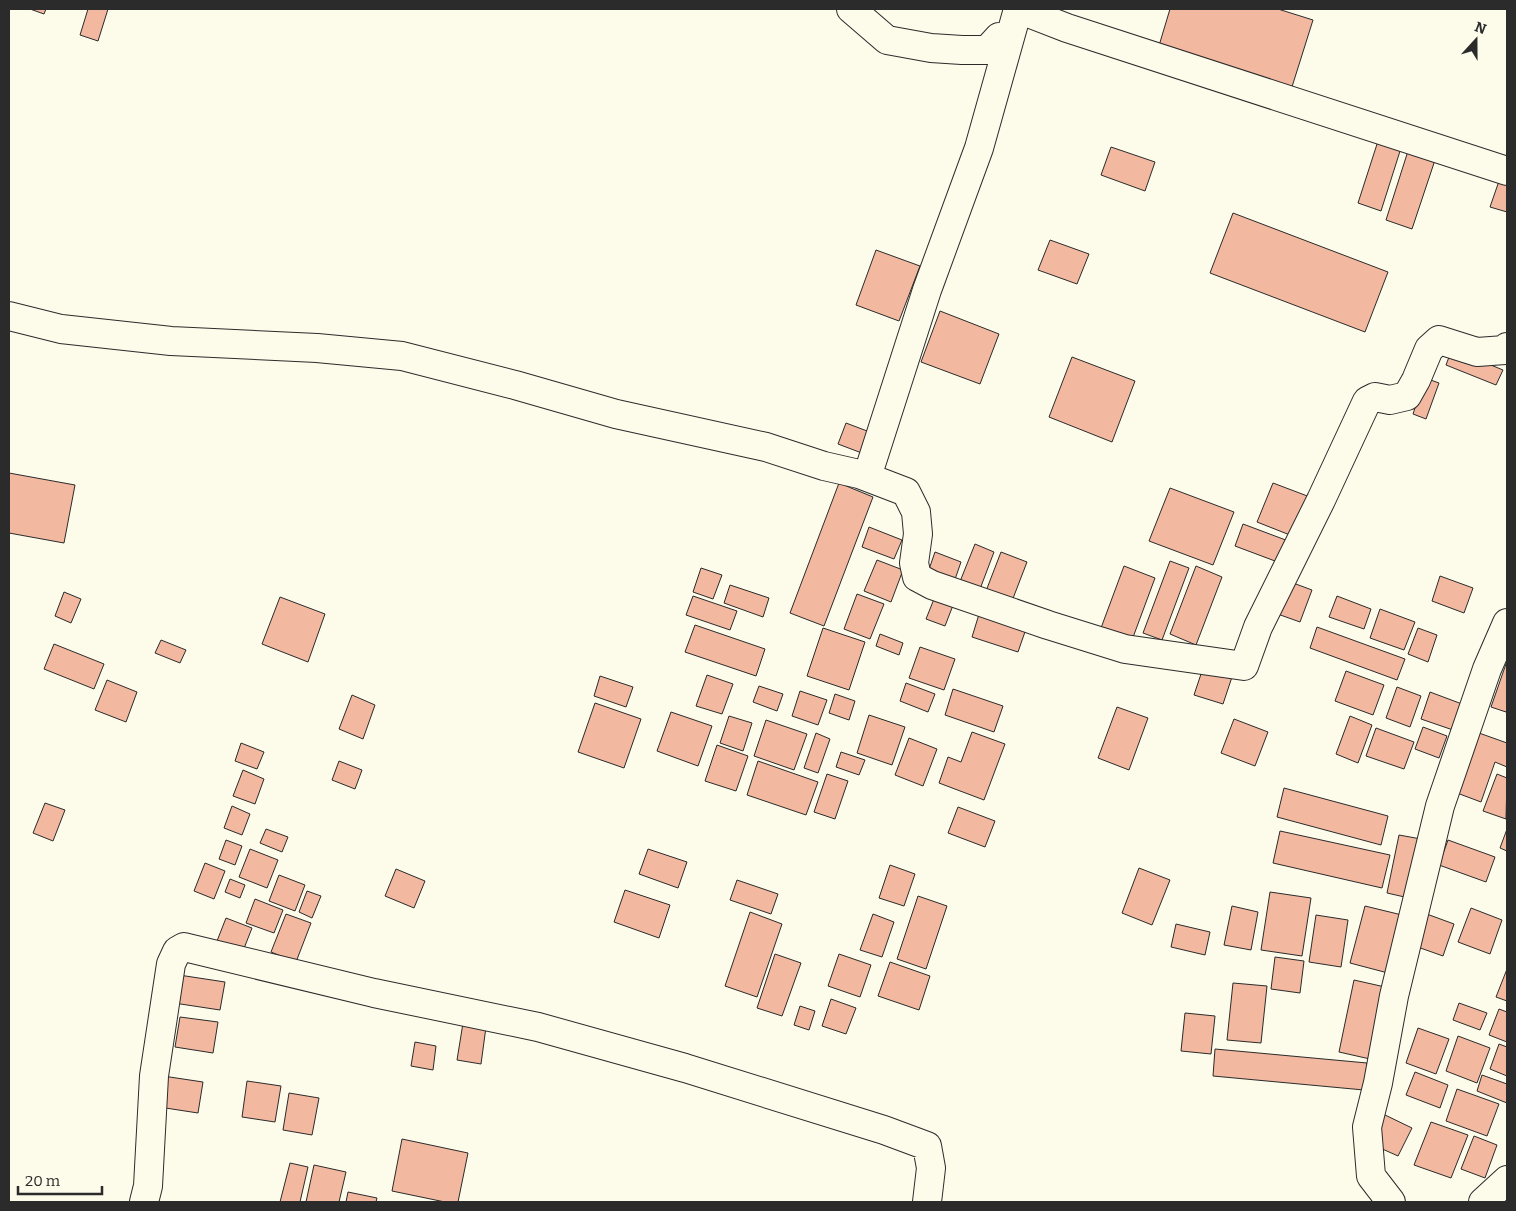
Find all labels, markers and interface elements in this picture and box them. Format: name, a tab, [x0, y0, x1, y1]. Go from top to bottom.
north arrow	[1451, 15, 1501, 65]
text: N	[1472, 18, 1489, 38]
scale bar	[18, 1164, 101, 1196]
text: 20 m	[25, 1172, 61, 1190]

